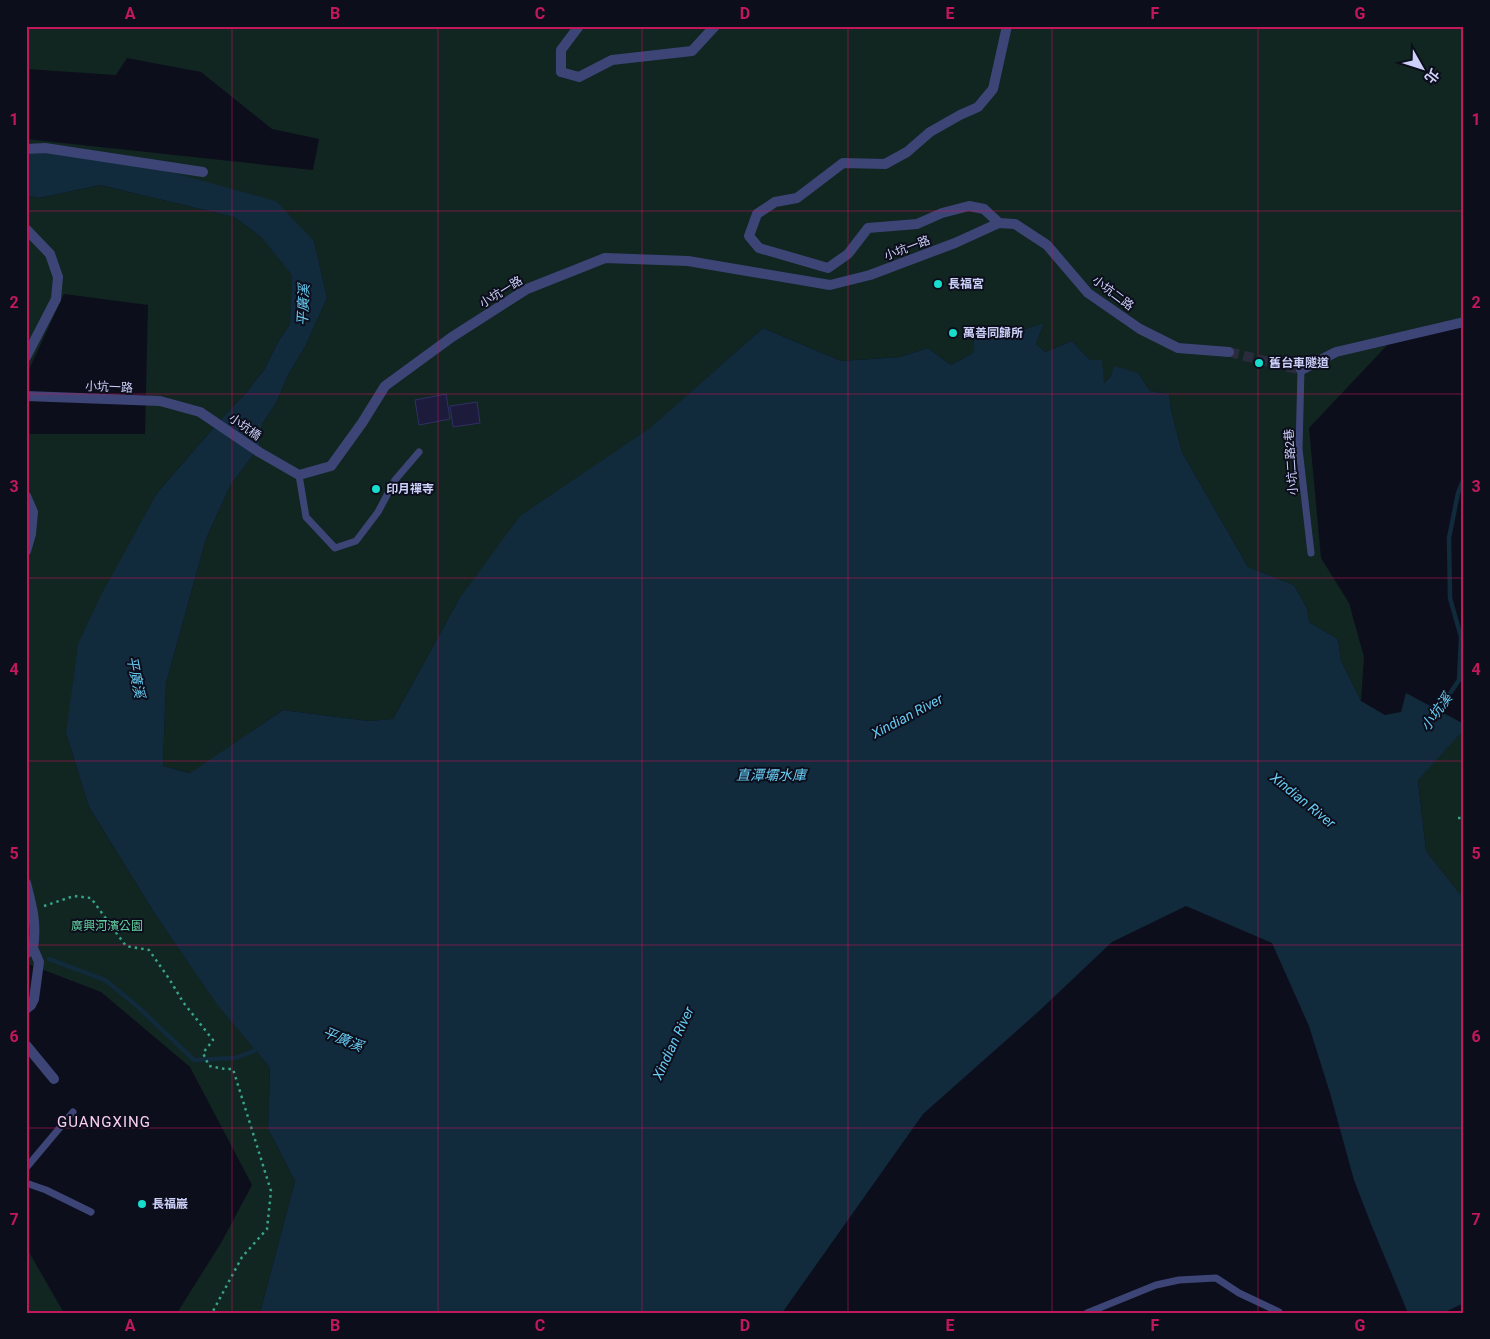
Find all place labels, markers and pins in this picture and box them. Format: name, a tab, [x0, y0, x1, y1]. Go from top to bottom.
place label: 長福宮	[948, 277, 984, 291]
marker: 長福宮	[932, 278, 944, 290]
place label: 萬善同歸所	[963, 326, 1023, 340]
marker: 萬善同歸所	[947, 327, 959, 339]
place label: 舊台車隧道	[1269, 356, 1329, 370]
marker: 舊台車隧道	[1253, 357, 1265, 369]
place label: 印月禪寺	[386, 482, 434, 496]
marker: 印月禪寺	[370, 483, 382, 495]
place label: 長福巖	[152, 1197, 188, 1211]
marker: 長福巖	[136, 1198, 148, 1210]

